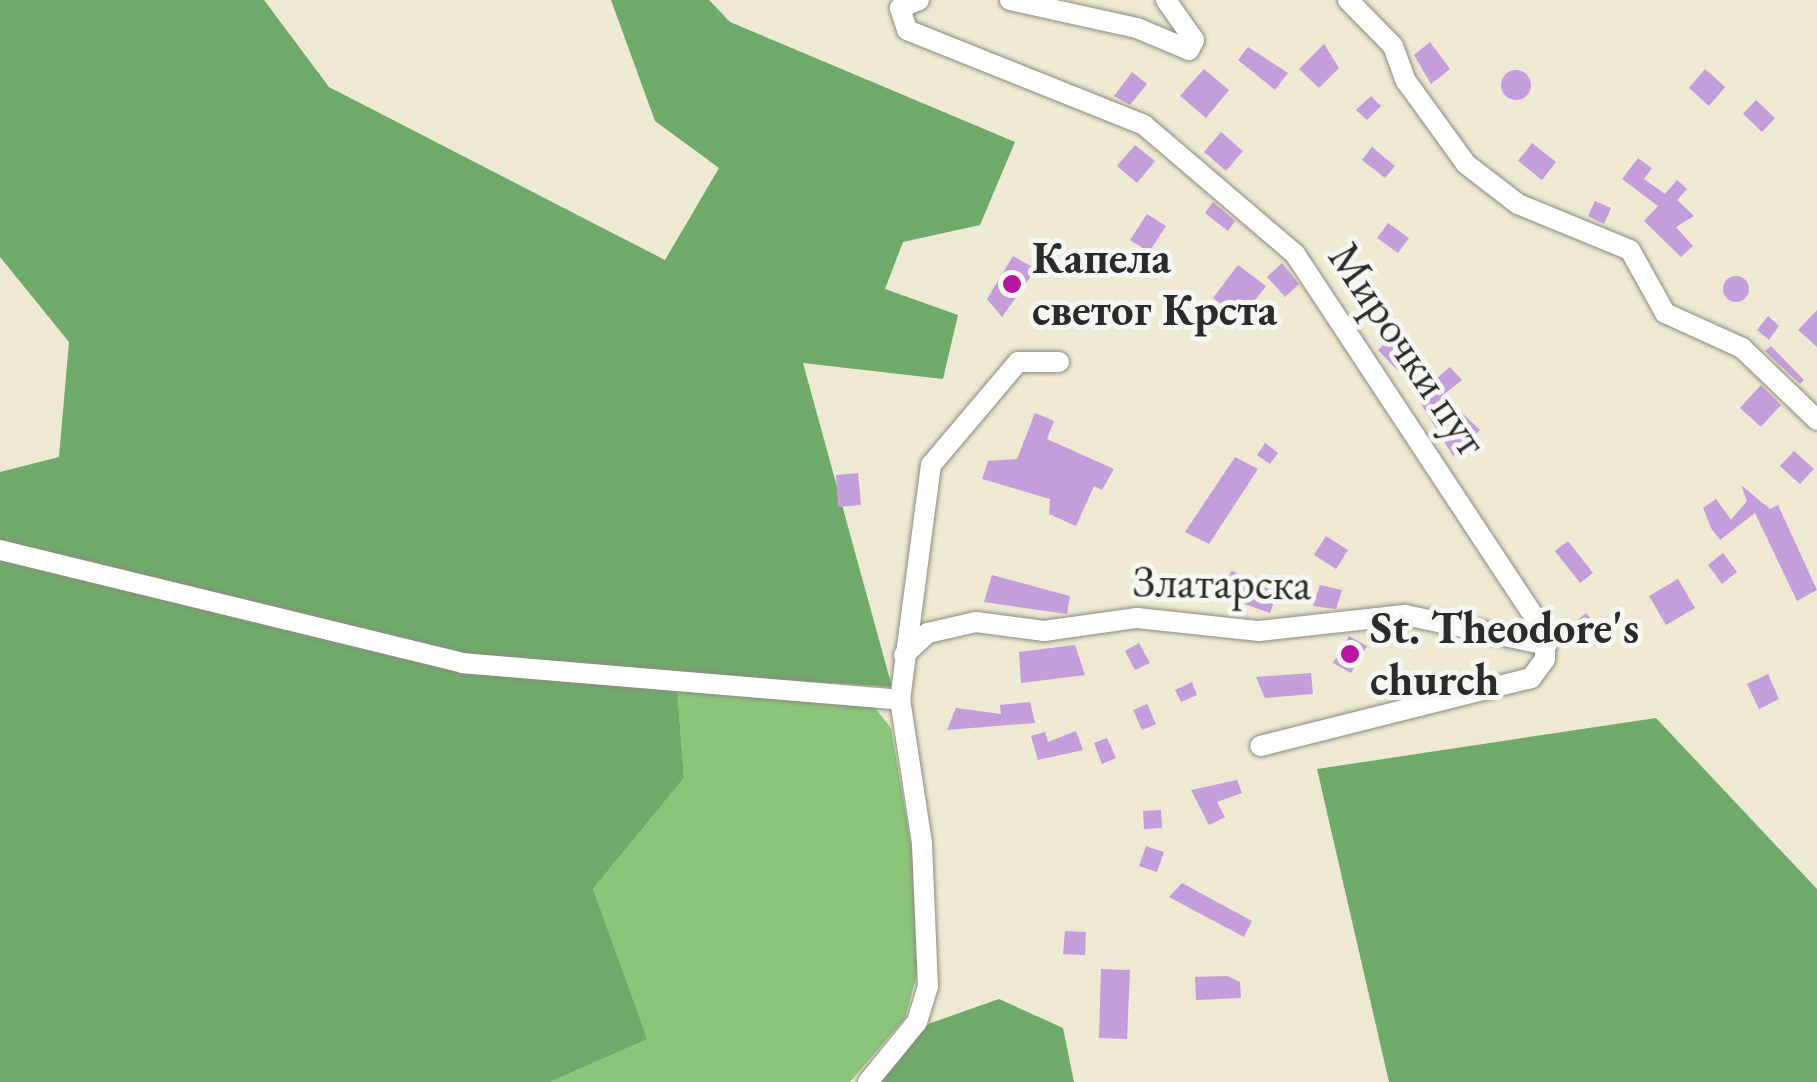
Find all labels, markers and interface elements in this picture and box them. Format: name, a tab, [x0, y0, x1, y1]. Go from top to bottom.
place label: Капела светог Крста	[1032, 231, 1277, 337]
street label: Мирочки пут	[1317, 232, 1499, 466]
marker: Капела светог Крста	[1001, 273, 1023, 295]
street label: Златарска	[1132, 554, 1312, 612]
place label: St. Theodore's church	[1370, 601, 1639, 707]
marker: St. Theodore's church	[1339, 643, 1361, 665]

